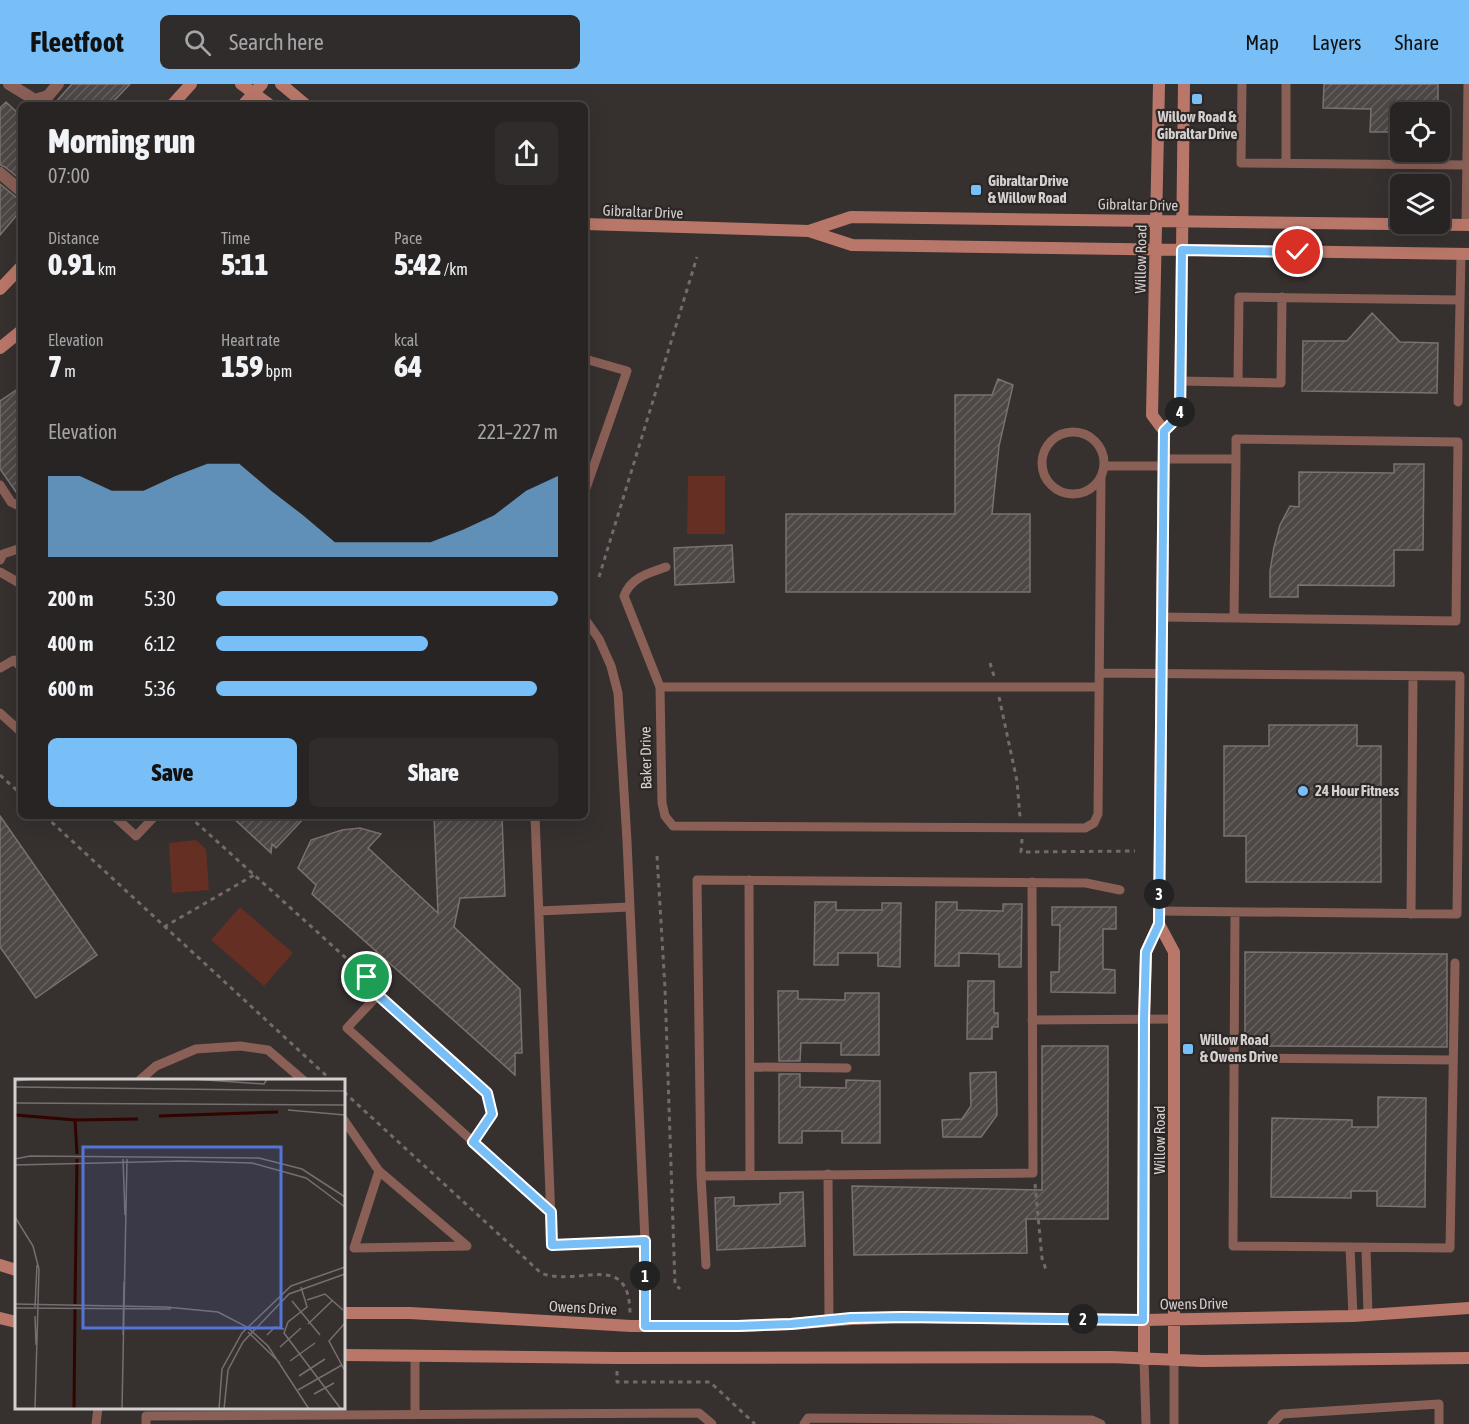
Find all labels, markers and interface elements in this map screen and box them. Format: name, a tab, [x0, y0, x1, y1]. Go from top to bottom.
search box	[160, 15, 580, 69]
text: Fleetfoot	[30, 26, 124, 58]
icon: search	[181, 26, 214, 59]
text: Search here	[229, 29, 324, 55]
text: Map	[1245, 30, 1279, 54]
text: Layers	[1312, 30, 1362, 54]
text: Share	[1395, 30, 1439, 54]
marker: Willow Road & Gibraltar Drive	[1190, 92, 1204, 106]
map controls	[1390, 102, 1450, 234]
button: locate	[1390, 102, 1450, 162]
place label: Willow Road & Gibraltar Drive	[1157, 108, 1237, 142]
text: Morning run	[48, 122, 195, 160]
button: share	[495, 122, 558, 185]
text: 07:00	[48, 164, 90, 187]
place label: Gibraltar Drive & Willow Road	[988, 172, 1069, 206]
button: layers	[1390, 174, 1450, 234]
marker: Gibraltar Drive & Willow Road	[969, 183, 983, 197]
street label: Gibraltar Drive	[1098, 195, 1179, 214]
street label: Gibraltar Drive	[603, 202, 684, 221]
street label: Willow Road	[1131, 225, 1150, 293]
pin	[1272, 226, 1323, 277]
text: Distance	[48, 229, 99, 247]
text: Time	[221, 229, 250, 247]
text: Pace	[394, 229, 422, 247]
icon: check	[1281, 235, 1314, 268]
text: 0.91	[48, 247, 96, 281]
text: 5:11	[221, 247, 269, 281]
text: 5:42	[394, 247, 442, 281]
text: km	[96, 260, 116, 278]
text: /km	[442, 260, 468, 278]
text: Elevation	[48, 331, 103, 349]
text: Heart rate	[221, 331, 280, 349]
text: kcal	[394, 331, 418, 349]
text: 7	[48, 349, 62, 383]
text: 159	[221, 349, 263, 383]
text: 64	[394, 349, 422, 383]
text: m	[62, 362, 76, 380]
text: bpm	[263, 362, 292, 380]
pin: 4	[1165, 397, 1195, 427]
text: 4	[1176, 403, 1184, 421]
text: Elevation	[48, 420, 117, 443]
text: 221–227 m	[477, 420, 558, 443]
text: 200 m	[48, 587, 93, 610]
text: 5:30	[144, 587, 176, 610]
text: 400 m	[48, 632, 93, 655]
text: 6:12	[144, 632, 176, 655]
text: 600 m	[48, 677, 93, 700]
text: 5:36	[144, 677, 176, 700]
street label: Baker Drive	[636, 726, 655, 790]
button: Save	[48, 738, 297, 807]
button: Share	[309, 738, 558, 807]
place label: 24 Hour Fitness	[1315, 782, 1400, 799]
marker: 24 Hour Fitness	[1296, 784, 1310, 798]
pin: 3	[1144, 879, 1174, 909]
text: 3	[1155, 885, 1163, 903]
pin	[341, 951, 392, 1002]
icon: arrive	[350, 960, 383, 993]
place label: Willow Road & Owens Drive	[1199, 1031, 1278, 1065]
marker: Willow Road & Owens Drive	[1181, 1042, 1195, 1056]
inset map	[15, 1079, 345, 1409]
street label: Willow Road	[1151, 1106, 1168, 1174]
pin: 1	[630, 1261, 660, 1291]
text: 1	[641, 1267, 649, 1285]
street label: Owens Drive	[1160, 1294, 1228, 1313]
street label: Owens Drive	[549, 1297, 618, 1318]
pin: 2	[1068, 1304, 1098, 1334]
text: 2	[1079, 1310, 1087, 1328]

